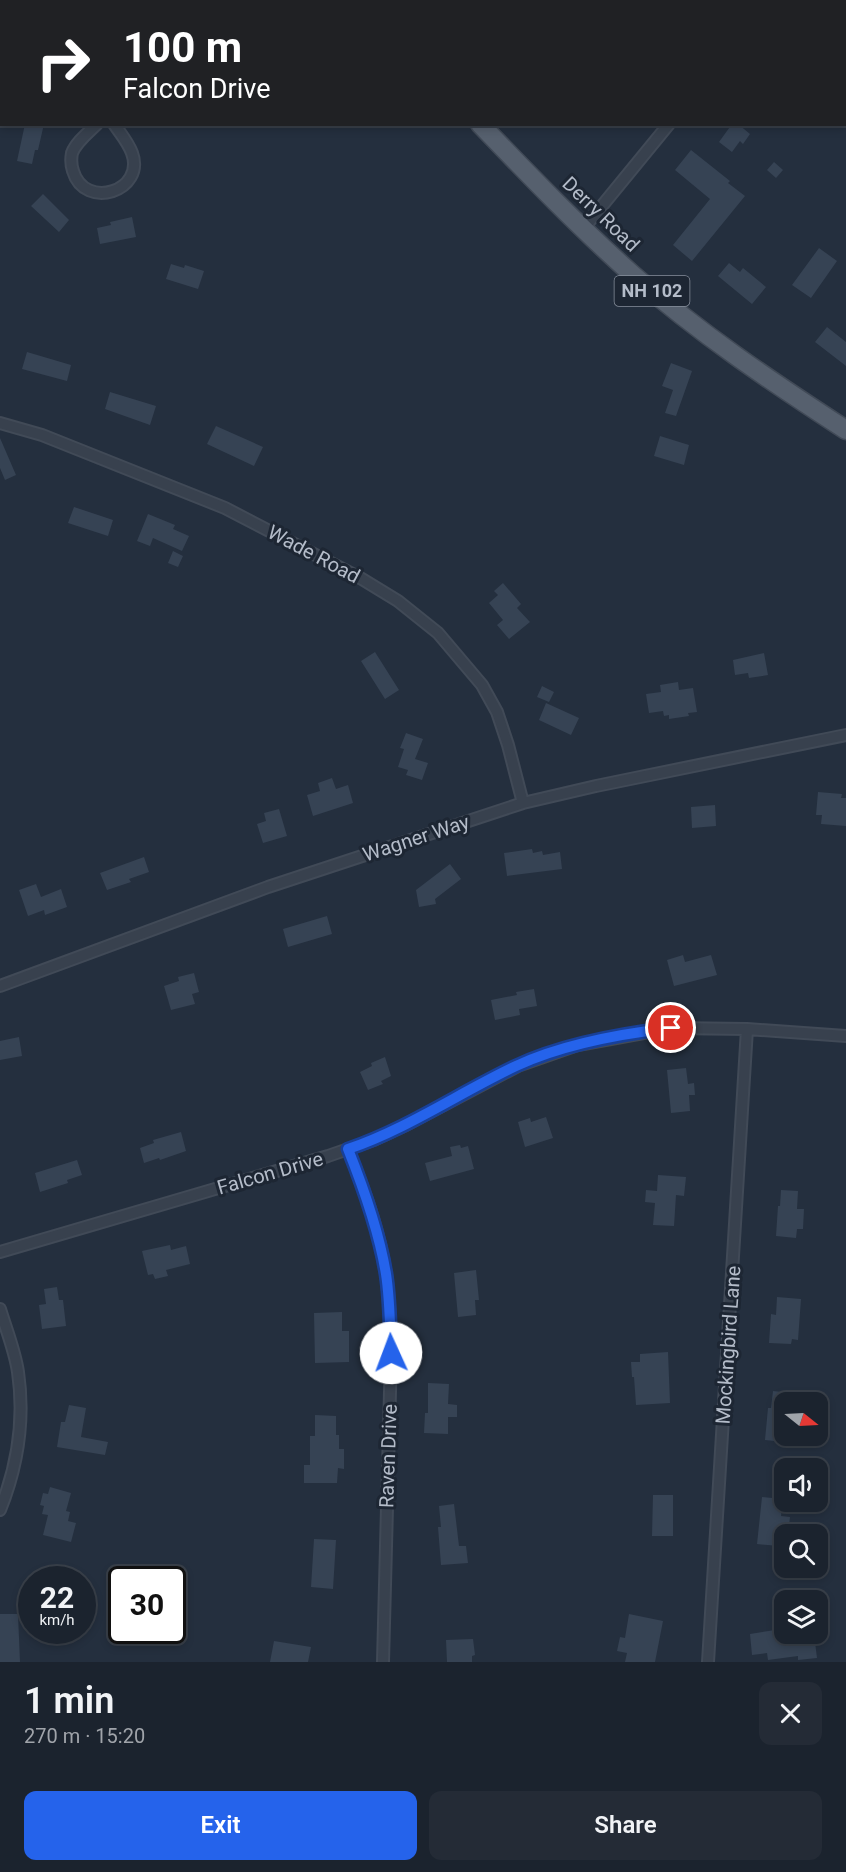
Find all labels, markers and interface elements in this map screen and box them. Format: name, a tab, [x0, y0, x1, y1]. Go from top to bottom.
text: 100 m	[123, 23, 242, 72]
icon: right	[24, 24, 102, 102]
text: Falcon Drive	[123, 73, 271, 105]
street label: Derry Road	[557, 171, 645, 257]
road number: NH 102	[614, 276, 690, 306]
street label: Wade Road	[264, 520, 364, 588]
street label: Wagner Way	[360, 809, 473, 866]
pin	[645, 1002, 696, 1053]
icon: arrive	[654, 1011, 687, 1044]
street label: Falcon Drive	[214, 1146, 326, 1200]
street label: Mockingbird Lane	[710, 1265, 746, 1425]
position arrow	[359, 1321, 423, 1385]
north arrow	[774, 1392, 828, 1446]
map controls	[774, 1392, 828, 1644]
street label: Raven Drive	[374, 1404, 402, 1508]
button: sound	[774, 1458, 828, 1512]
button: search	[774, 1524, 828, 1578]
speed limit sign: 30	[108, 1566, 186, 1644]
text: 22	[40, 1580, 74, 1615]
button: layers	[774, 1590, 828, 1644]
text: km/h	[39, 1611, 75, 1629]
text: 1 min	[24, 1680, 114, 1722]
button: close	[759, 1682, 822, 1745]
text: 270 m · 15:20	[24, 1724, 145, 1748]
button: Exit	[24, 1791, 417, 1860]
button: Share	[429, 1791, 822, 1860]

